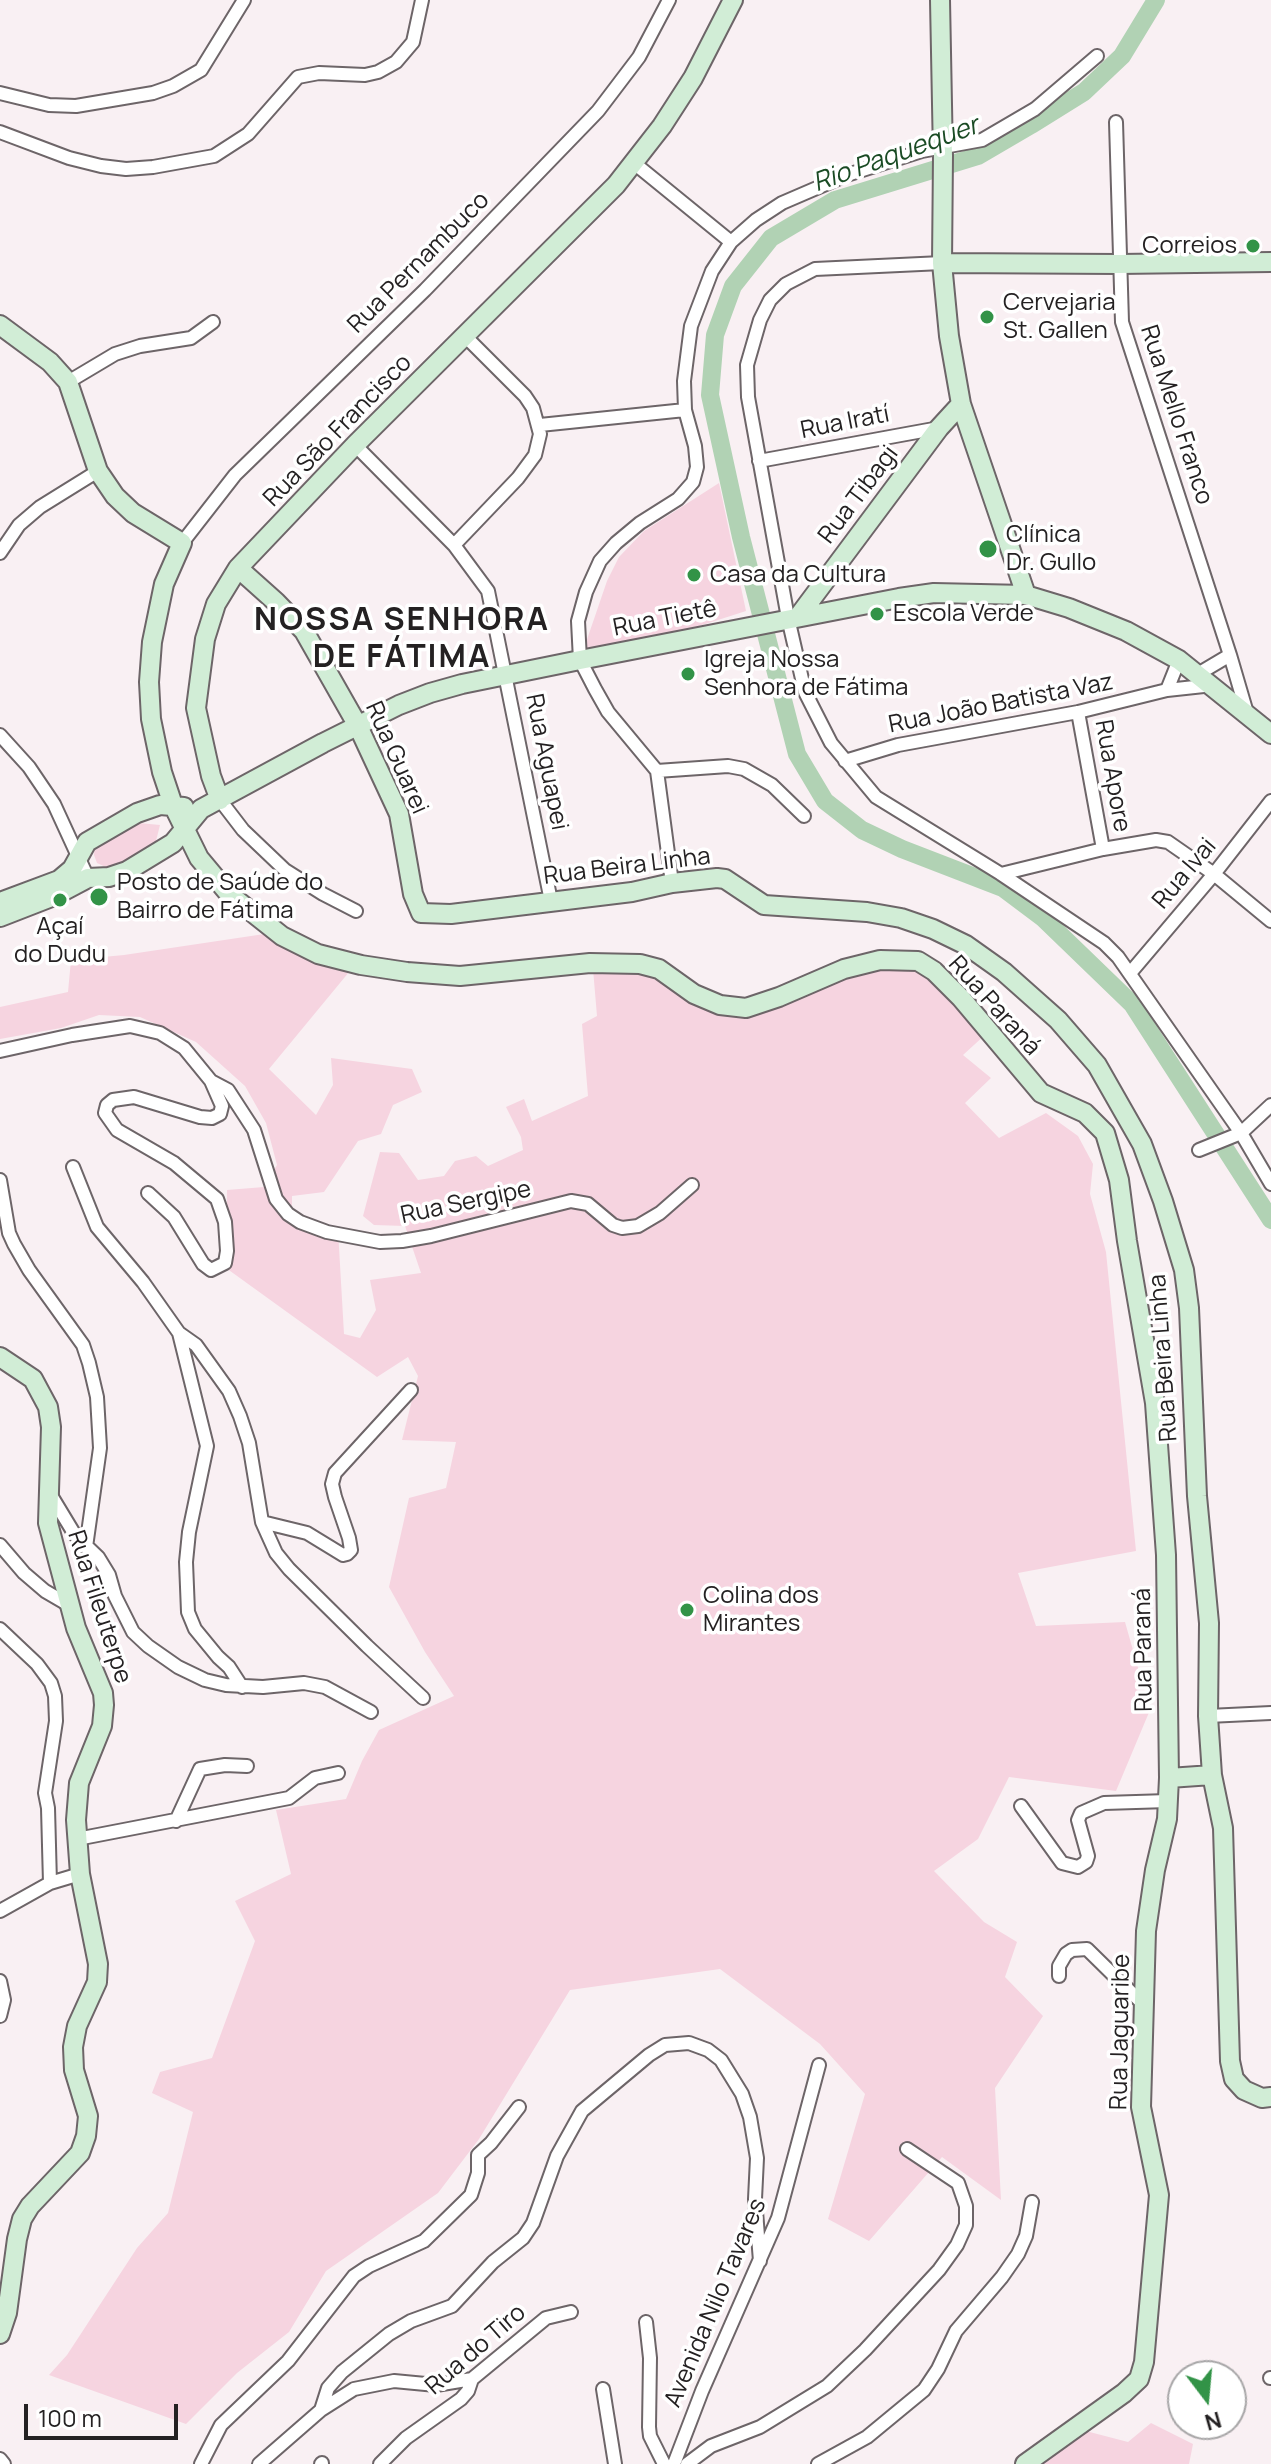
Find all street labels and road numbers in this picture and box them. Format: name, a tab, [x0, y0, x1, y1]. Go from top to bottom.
street label: Rua Pernambuco	[342, 186, 496, 340]
street label: Rua Mello Franco	[1133, 322, 1219, 508]
street label: Rua São Francisco	[258, 349, 418, 513]
street label: Rua Iratí	[798, 400, 892, 446]
street label: Rua Tibagi	[813, 440, 905, 550]
street label: Rua Tietê	[611, 595, 719, 643]
street label: Rua João Batista Vaz	[886, 668, 1116, 740]
street label: Rua Aguapei	[519, 691, 573, 833]
street label: Rua Guarei	[358, 697, 434, 819]
street label: Rua Apore	[1088, 718, 1136, 834]
street label: Rua Ivai	[1147, 833, 1223, 915]
street label: Rua Beira Linha	[542, 842, 712, 892]
street label: Rua Paraná	[942, 950, 1046, 1062]
street label: Rua Sergipe	[398, 1175, 534, 1231]
street label: Rua Beira Linha	[1144, 1273, 1184, 1443]
street label: Rua Fileuterpe	[61, 1527, 137, 1687]
street label: Rua Paraná	[1129, 1588, 1159, 1712]
street label: Rua Jaguaribe	[1105, 1954, 1137, 2110]
street label: Avenida Nilo Tavares	[659, 2194, 773, 2412]
street label: Rua do Tiro	[420, 2299, 532, 2401]

